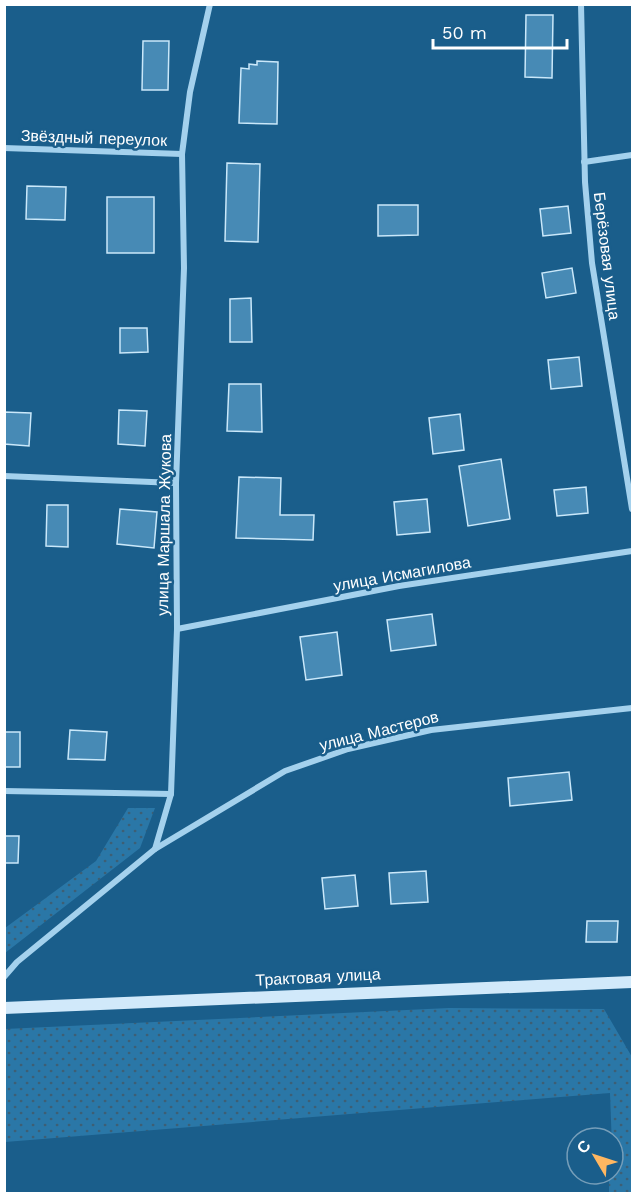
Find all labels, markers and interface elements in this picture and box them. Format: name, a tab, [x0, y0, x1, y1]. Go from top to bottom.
scale bar	[433, 12, 566, 50]
text: 50 m	[442, 22, 487, 43]
street label: Звёздный переулок	[21, 126, 168, 150]
street label: Берёзовая улица	[590, 191, 624, 321]
street label: улица Маршала Жукова	[153, 434, 175, 616]
street label: улица Исмагилова	[332, 553, 472, 595]
street label: улица Мастеров	[317, 707, 441, 755]
street label: Трактовая улица	[255, 964, 381, 990]
north arrow	[565, 1126, 625, 1186]
text: С	[573, 1136, 595, 1157]

